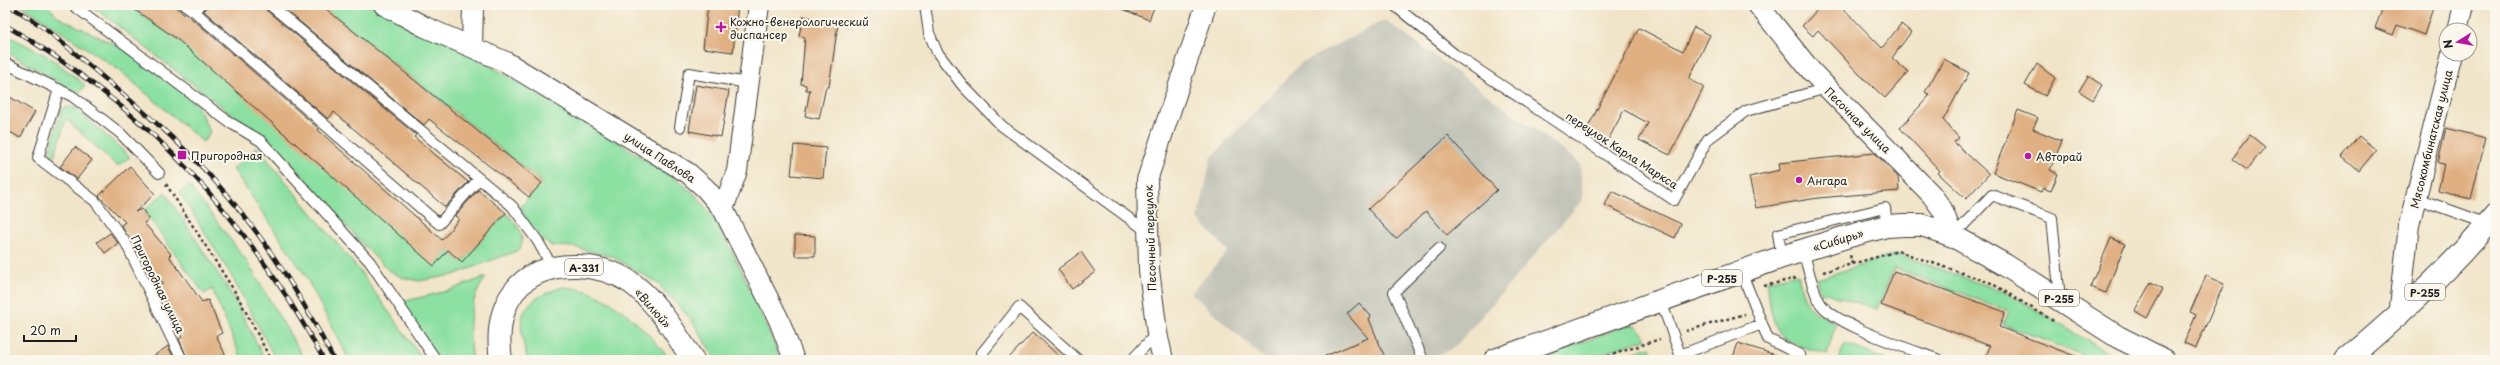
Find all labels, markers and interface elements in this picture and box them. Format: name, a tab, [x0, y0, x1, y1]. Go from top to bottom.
place label: Кожно-венерологический диспансер	[730, 13, 869, 43]
marker: Кожно-венерологический диспансер	[715, 21, 727, 33]
north arrow	[2438, 22, 2478, 62]
text: N	[2438, 38, 2457, 50]
street label: Мясокомбинатская улица	[2406, 68, 2456, 210]
street label: Песочная улица	[1821, 83, 1895, 157]
street label: переулок Карла Маркса	[1563, 107, 1682, 193]
street label: улица Павлова	[621, 127, 699, 187]
place label: Пригородная	[191, 147, 263, 164]
place label: Авторай	[2036, 148, 2082, 165]
marker: Пригородная	[176, 149, 188, 161]
marker: Авторай	[2023, 151, 2033, 161]
place label: Ангара	[1807, 172, 1847, 189]
marker: Ангара	[1794, 175, 1804, 185]
street label: Песочный переулок	[1140, 184, 1160, 291]
street label: «Сибирь»	[1811, 224, 1865, 256]
street label: Пригородная улица	[127, 232, 189, 336]
road number: А-331	[565, 259, 603, 275]
road number: Р-255	[1702, 270, 1742, 286]
street label: «Вилюй»	[631, 284, 675, 332]
road number: Р-255	[2405, 284, 2445, 300]
road number: Р-255	[2039, 290, 2079, 306]
scale bar	[24, 317, 76, 343]
text: 20 m	[30, 321, 61, 339]

